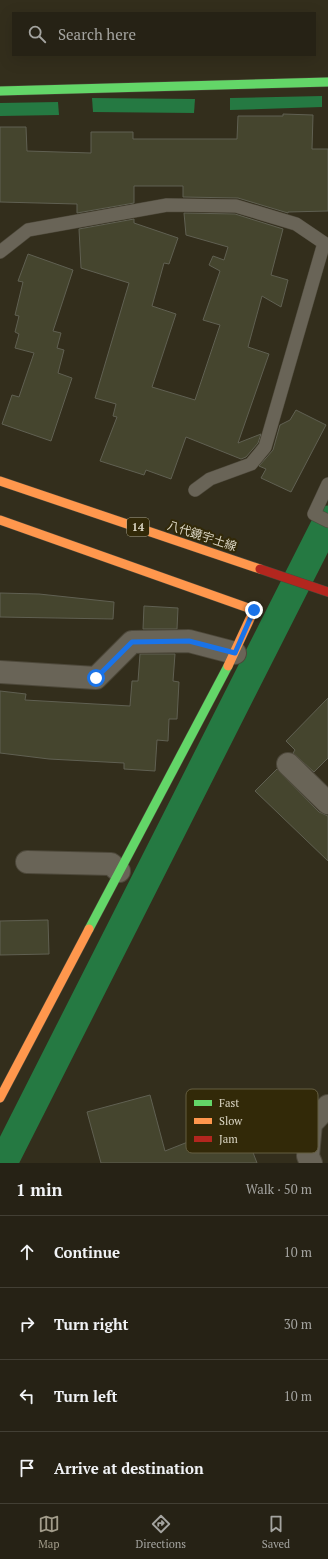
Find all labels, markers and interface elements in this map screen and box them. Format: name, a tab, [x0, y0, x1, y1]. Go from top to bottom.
search box	[12, 12, 316, 56]
icon: search	[26, 23, 48, 45]
text: Search here	[58, 24, 136, 44]
street label: 八代鏡宇土線	[166, 517, 239, 554]
road number: 14	[127, 518, 149, 536]
route end	[245, 601, 263, 619]
route start	[87, 669, 105, 687]
legend	[186, 1089, 318, 1153]
text: Fast	[219, 1096, 239, 1110]
text: Slow	[219, 1114, 243, 1128]
text: Jam	[219, 1132, 238, 1146]
text: 1 min	[16, 1178, 63, 1201]
text: Walk · 50 m	[246, 1180, 312, 1198]
icon: ahead	[16, 1241, 38, 1263]
text: Continue	[54, 1242, 120, 1262]
text: 10 m	[284, 1243, 312, 1261]
icon: right	[16, 1313, 38, 1335]
text: Turn right	[54, 1314, 129, 1334]
text: 30 m	[284, 1315, 312, 1333]
icon: left	[16, 1385, 38, 1407]
text: Turn left	[54, 1386, 118, 1406]
text: 10 m	[284, 1387, 312, 1405]
icon: arrive	[16, 1457, 38, 1479]
text: Arrive at destination	[54, 1458, 204, 1478]
tab: Map	[38, 1513, 60, 1551]
tab: Directions	[135, 1513, 186, 1551]
tab: Saved	[262, 1513, 290, 1551]

